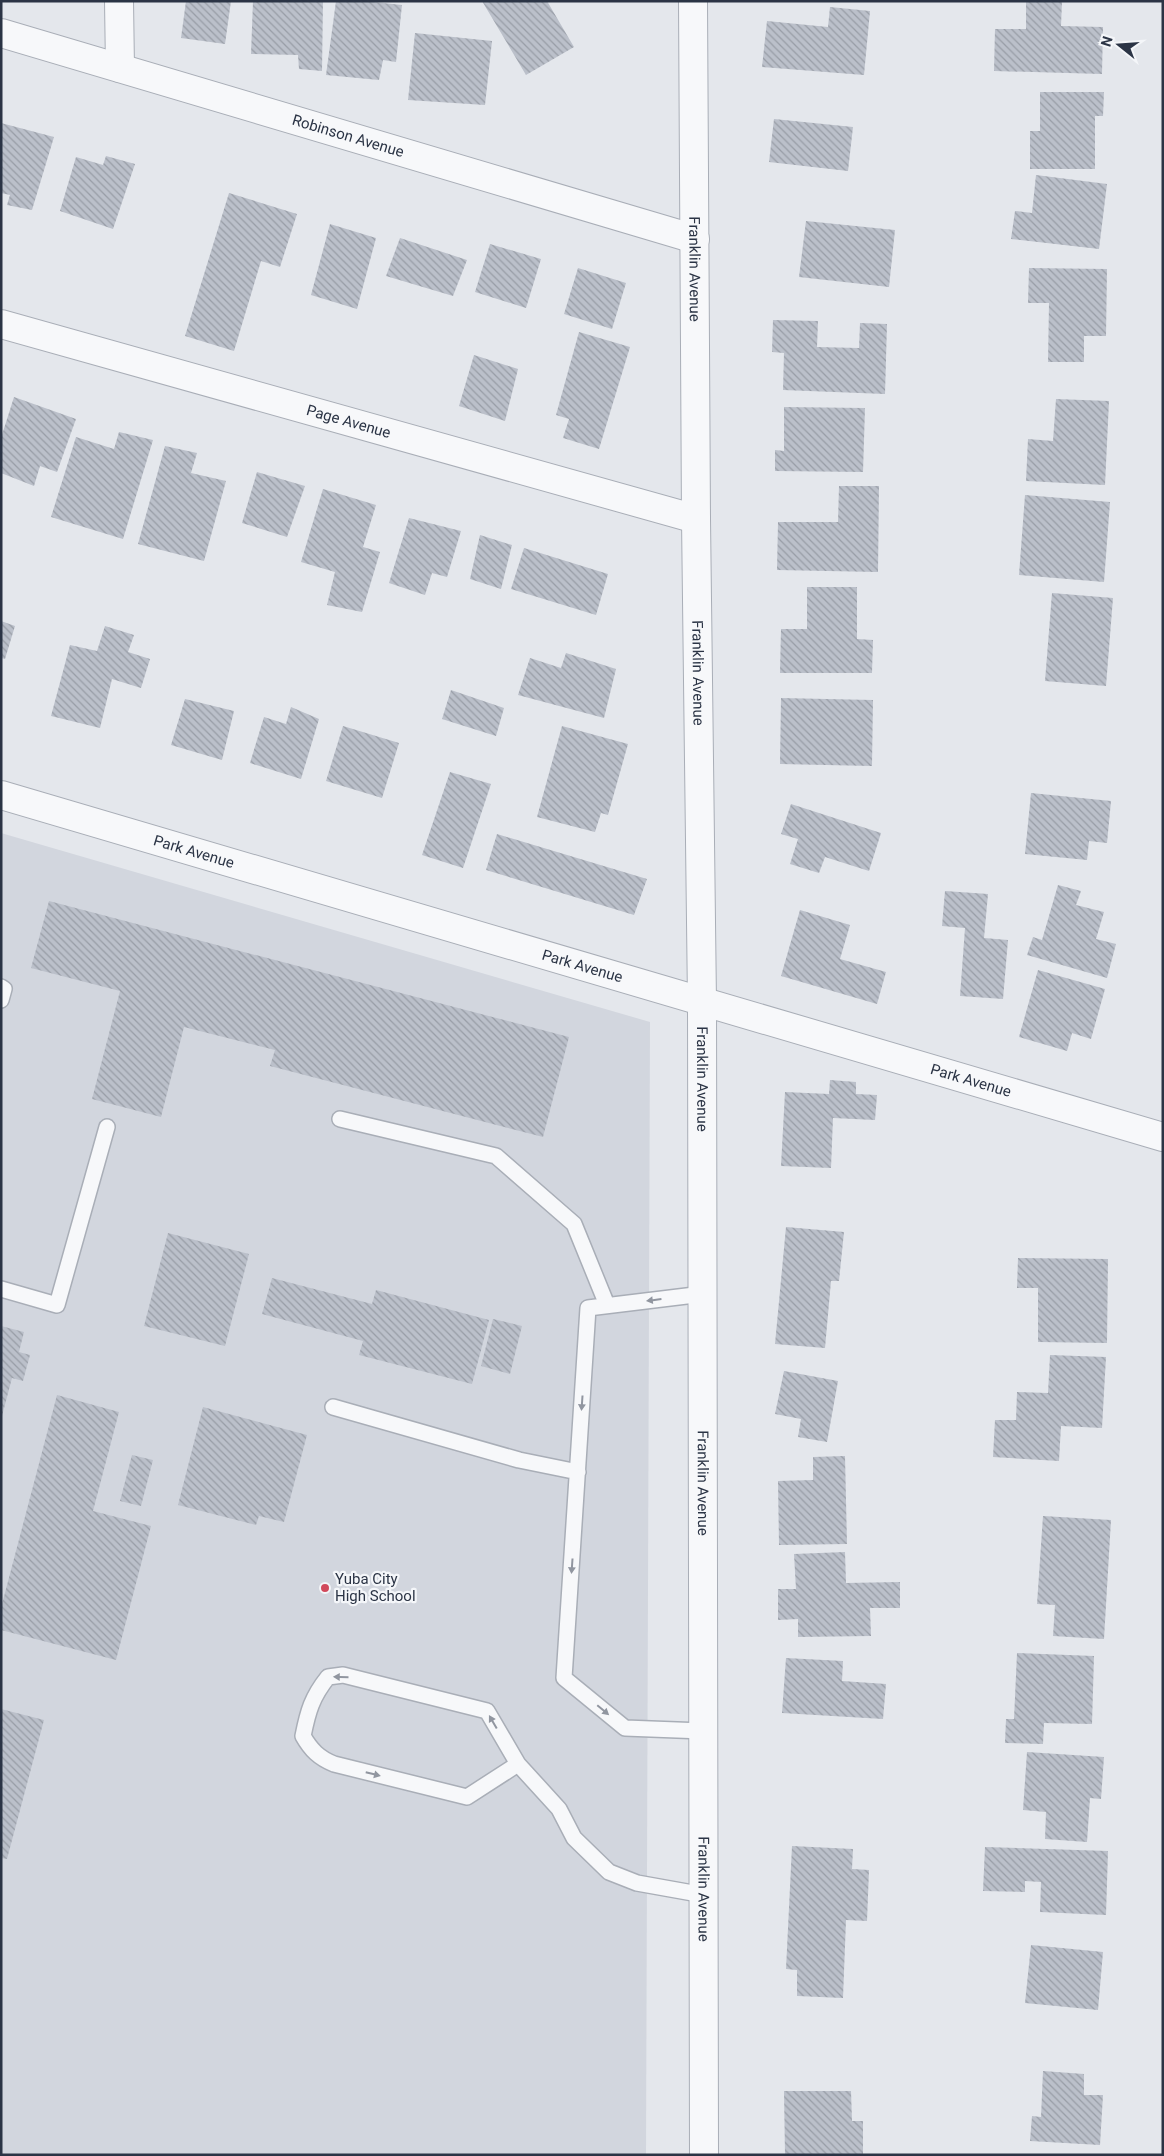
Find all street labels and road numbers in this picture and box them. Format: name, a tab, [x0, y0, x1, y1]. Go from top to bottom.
street label: Robinson Avenue	[290, 111, 406, 161]
street label: Franklin Avenue	[685, 216, 704, 322]
street label: Page Avenue	[304, 401, 393, 442]
street label: Franklin Avenue	[688, 620, 708, 726]
street label: Park Avenue	[151, 831, 236, 872]
street label: Park Avenue	[540, 946, 625, 986]
street label: Franklin Avenue	[693, 1026, 711, 1132]
street label: Park Avenue	[928, 1060, 1013, 1101]
street label: Franklin Avenue	[694, 1430, 712, 1536]
street label: Franklin Avenue	[694, 1836, 713, 1942]

